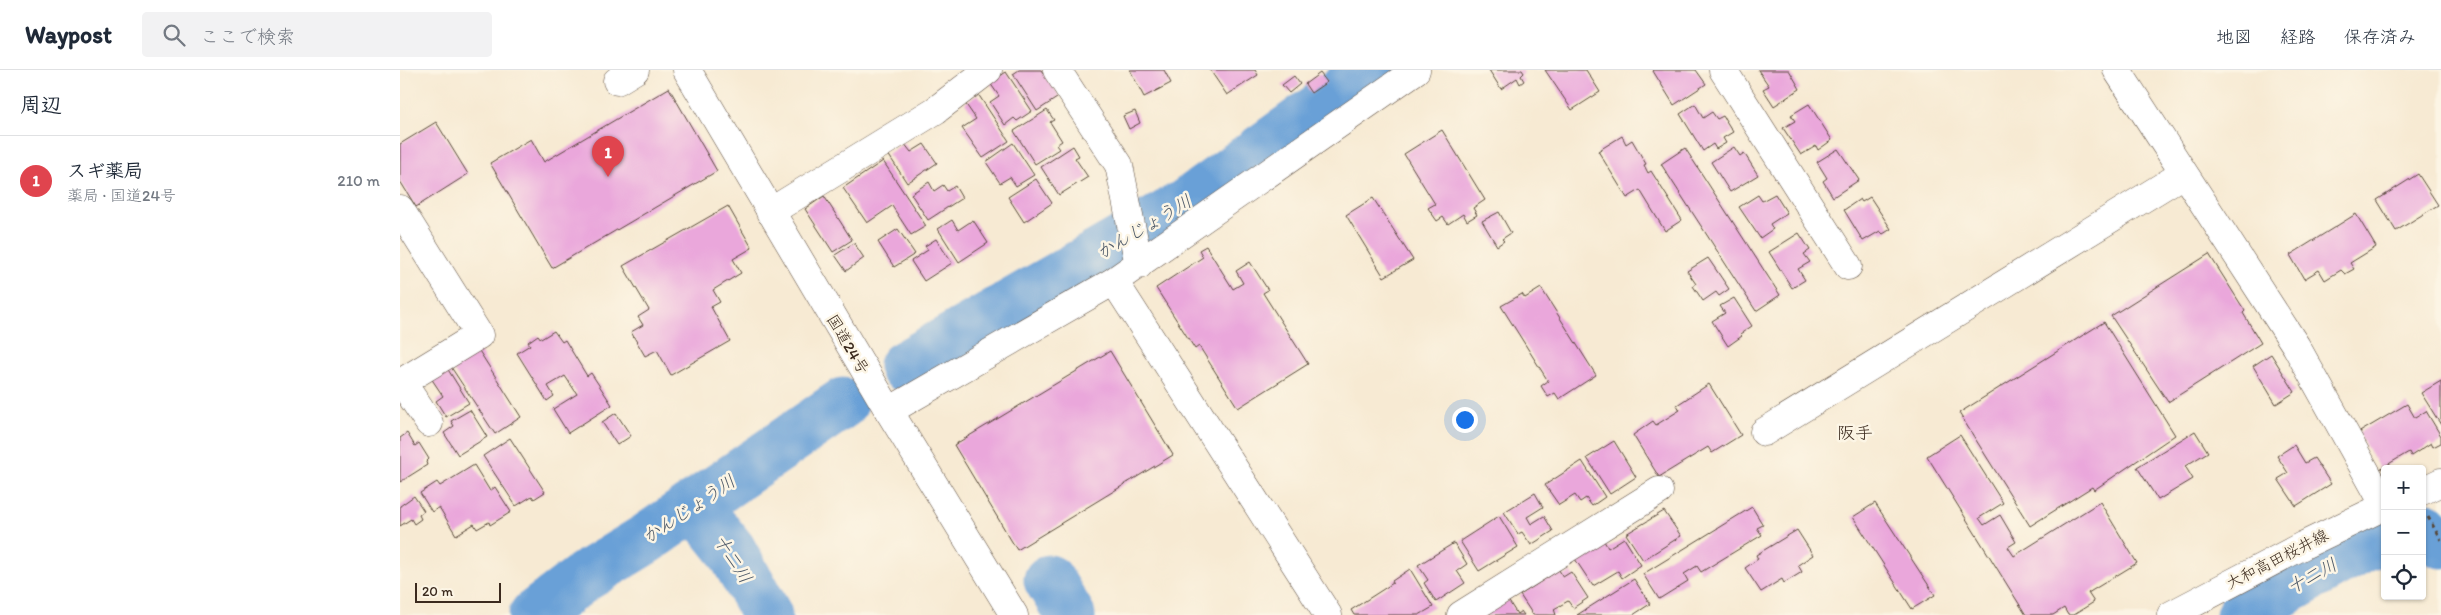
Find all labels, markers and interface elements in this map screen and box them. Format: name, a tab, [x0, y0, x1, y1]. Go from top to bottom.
search box	[142, 12, 492, 57]
text: Waypost	[25, 20, 112, 49]
icon: search	[160, 21, 188, 49]
text: ここで検索	[200, 25, 295, 48]
text: 地図	[2216, 26, 2252, 48]
text: 経路	[2280, 26, 2316, 48]
text: 保存済み	[2344, 26, 2416, 48]
text: 周辺	[20, 92, 62, 117]
pin: 1	[592, 136, 624, 177]
text: スギ薬局	[67, 159, 143, 182]
text: 1	[32, 171, 40, 190]
text: 210 m	[337, 171, 380, 190]
text: 薬局 · 国道24号	[67, 186, 176, 205]
water label: かんじょう川	[1092, 190, 1196, 264]
street label: 国道24号	[823, 311, 873, 377]
your location	[1452, 407, 1478, 433]
district label: 阪手	[1837, 422, 1873, 444]
map controls	[2381, 465, 2426, 600]
button: +	[2381, 465, 2426, 510]
water label: かんじょう川	[638, 470, 740, 548]
button: −	[2381, 510, 2426, 555]
street label: 大和高田桜井線	[2223, 525, 2331, 593]
water label: 十二川	[709, 530, 757, 588]
water label: 十二川	[2283, 553, 2341, 599]
button: locate	[2381, 555, 2426, 600]
scale bar	[415, 580, 501, 603]
text: 20 m	[422, 583, 453, 600]

